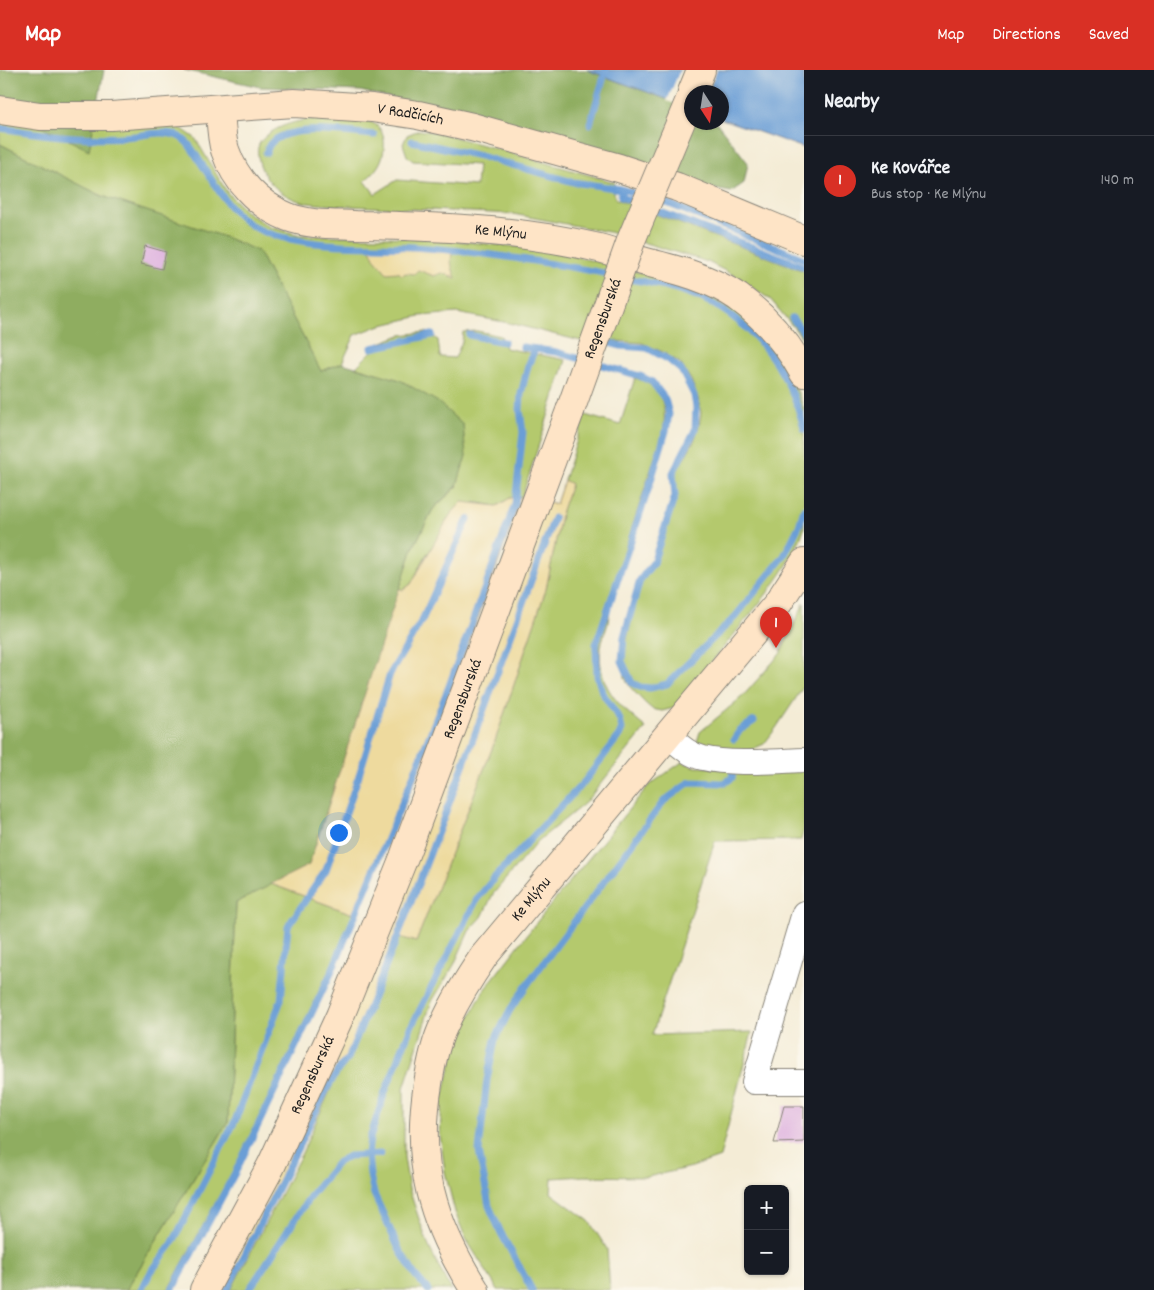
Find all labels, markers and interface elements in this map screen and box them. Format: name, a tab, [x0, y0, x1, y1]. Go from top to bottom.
text: Map	[25, 18, 61, 52]
text: Map	[937, 23, 964, 48]
text: Directions	[992, 23, 1061, 48]
text: Saved	[1089, 23, 1129, 48]
north arrow	[684, 85, 729, 130]
text: Nearby	[824, 88, 879, 118]
street label: V Radčicích	[376, 97, 446, 132]
text: Ke Kovářce	[871, 156, 950, 183]
text: 1	[838, 169, 842, 192]
text: 140 m	[1100, 169, 1134, 192]
text: Bus stop · Ke Mlýnu	[871, 183, 986, 206]
street label: Ke Mlýnu	[474, 218, 528, 246]
street label: Regensburská	[578, 275, 628, 362]
pin: 1	[760, 607, 792, 648]
street label: Regensburská	[437, 656, 488, 742]
your location	[326, 820, 352, 846]
street label: Ke Mlýnu	[506, 872, 557, 927]
street label: Regensburská	[285, 1032, 341, 1118]
map controls	[744, 1185, 789, 1275]
button: +	[744, 1185, 789, 1230]
button: −	[744, 1230, 789, 1275]

